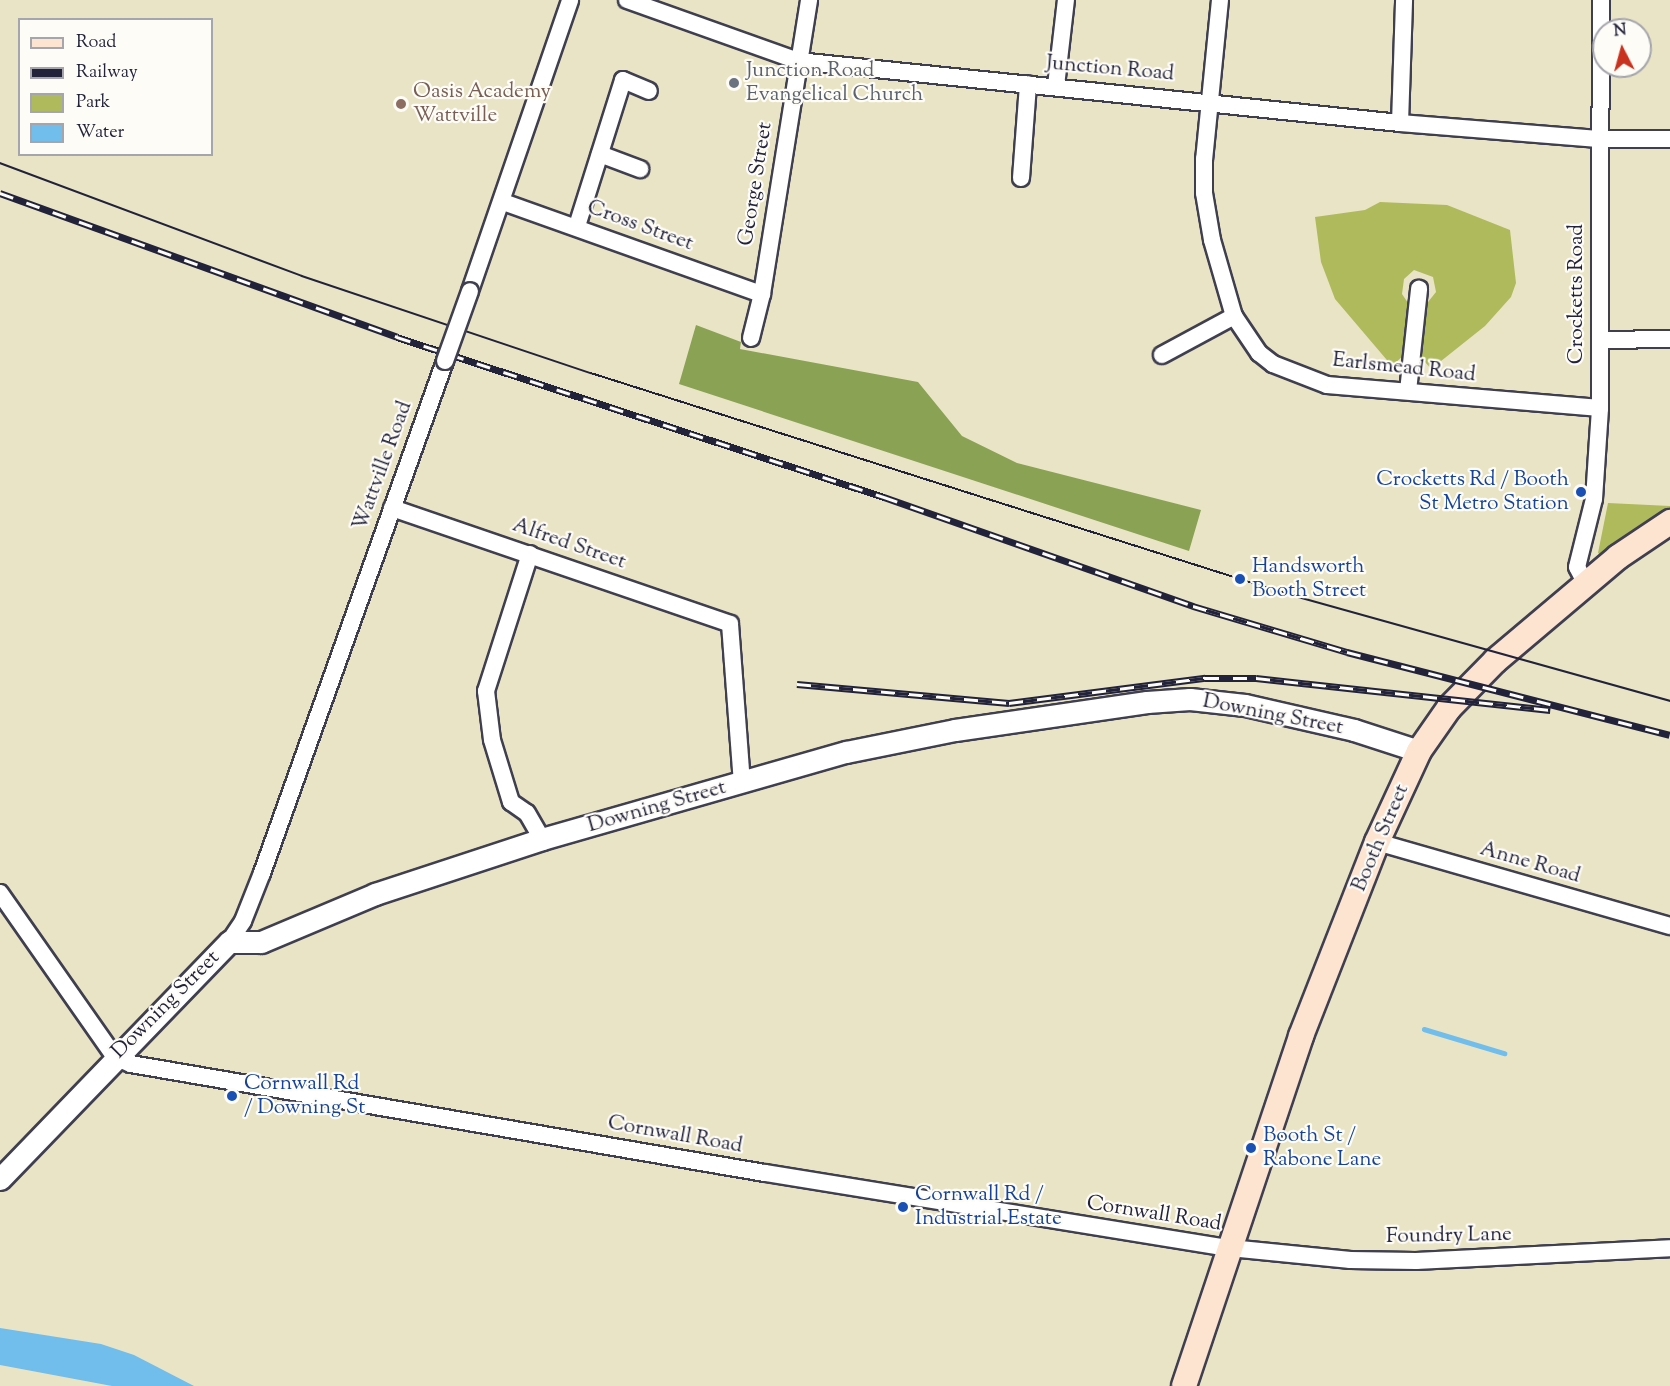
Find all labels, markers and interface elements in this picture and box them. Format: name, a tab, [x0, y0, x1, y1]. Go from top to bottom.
legend	[18, 18, 213, 156]
north arrow	[1592, 18, 1652, 78]
text: N	[1613, 19, 1628, 44]
text: Road	[76, 30, 116, 56]
street label: Junction Road	[1045, 51, 1175, 87]
place label: Junction Road Evangelical Church	[746, 58, 923, 108]
text: Railway	[76, 60, 138, 86]
marker: Junction Road Evangelical Church	[727, 76, 741, 90]
place label: Oasis Academy Wattville	[413, 79, 551, 129]
text: Park	[76, 90, 110, 116]
marker: Oasis Academy Wattville	[394, 97, 408, 111]
text: Water	[76, 120, 124, 146]
street label: George Street	[734, 120, 778, 248]
street label: Cross Street	[583, 195, 697, 257]
street label: Crocketts Road	[1564, 224, 1590, 364]
street label: Earlsmead Road	[1331, 348, 1477, 388]
street label: Wattville Road	[348, 398, 418, 534]
place label: Crocketts Rd / Booth St Metro Station	[1376, 467, 1569, 517]
marker: Crocketts Rd / Booth St Metro Station	[1574, 485, 1588, 499]
street label: Alfred Street	[509, 513, 629, 575]
place label: Handsworth Booth Street	[1252, 554, 1366, 604]
marker: Handsworth Booth Street	[1233, 572, 1247, 586]
street label: Downing Street	[1201, 689, 1345, 741]
street label: Downing Street	[585, 775, 729, 839]
street label: Booth Street	[1347, 780, 1415, 896]
street label: Anne Road	[1477, 837, 1583, 889]
street label: Downing Street	[107, 946, 225, 1064]
place label: Cornwall Rd / Downing St	[244, 1071, 365, 1121]
marker: Cornwall Rd / Downing St	[225, 1089, 239, 1103]
street label: Cornwall Road	[606, 1111, 744, 1159]
place label: Booth St / Rabone Lane	[1263, 1123, 1381, 1173]
marker: Booth St / Rabone Lane	[1244, 1141, 1258, 1155]
place label: Cornwall Rd / Industrial Estate	[915, 1182, 1062, 1232]
street label: Cornwall Road	[1085, 1191, 1223, 1237]
marker: Cornwall Rd / Industrial Estate	[896, 1200, 910, 1214]
street label: Foundry Lane	[1386, 1222, 1512, 1250]

